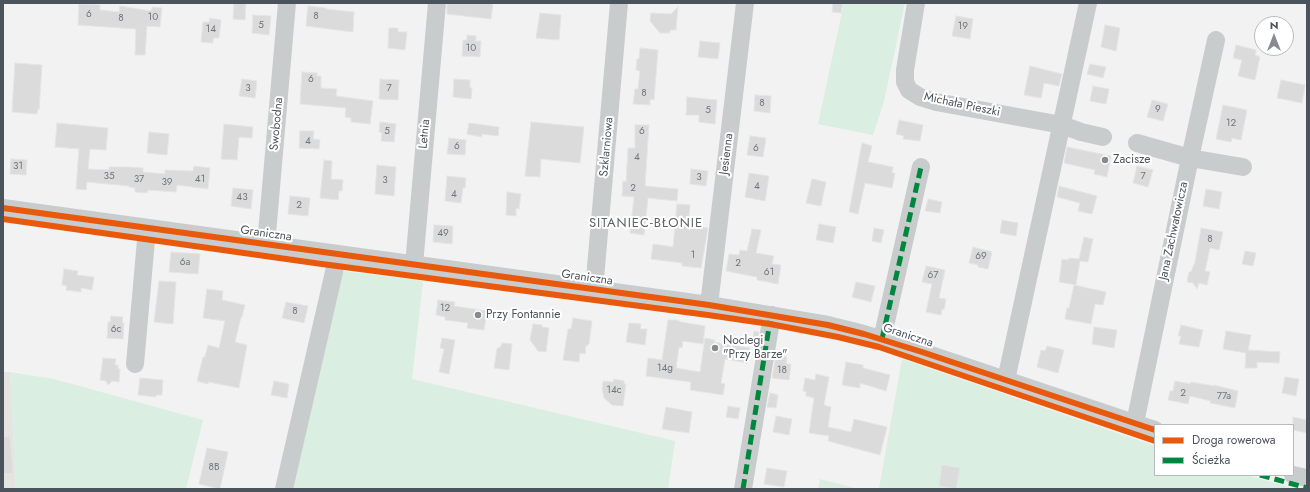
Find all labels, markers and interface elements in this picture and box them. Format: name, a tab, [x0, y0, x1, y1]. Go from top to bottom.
house number: 6	[86, 9, 92, 21]
house number: 8	[313, 11, 319, 23]
house number: 10	[148, 12, 158, 24]
house number: 8	[118, 13, 124, 25]
north arrow	[1254, 16, 1294, 56]
text: N	[1270, 17, 1278, 33]
house number: 5	[258, 20, 264, 32]
house number: 19	[958, 21, 968, 33]
house number: 14	[206, 24, 216, 36]
house number: 10	[466, 43, 476, 55]
house number: 6	[308, 74, 314, 86]
house number: 3	[245, 83, 251, 95]
house number: 7	[386, 83, 392, 95]
house number: 8	[641, 88, 647, 100]
street label: Michała Pieszki	[923, 90, 1001, 120]
street label: Swobodna	[267, 97, 287, 151]
house number: 8	[759, 98, 765, 110]
house number: 9	[1155, 104, 1161, 116]
house number: 5	[705, 105, 711, 117]
street label: Szklarniowa	[597, 117, 617, 177]
house number: 12	[1226, 118, 1236, 130]
street label: Letnia	[417, 119, 433, 149]
house number: 5	[384, 126, 390, 138]
house number: 6	[639, 126, 645, 138]
street label: Jesienna	[717, 132, 737, 176]
house number: 4	[305, 136, 311, 148]
house number: 6	[454, 141, 460, 153]
house number: 6	[753, 143, 759, 155]
house number: 4	[634, 152, 640, 164]
place label: Zacisze	[1113, 153, 1151, 167]
marker: Zacisze	[1100, 155, 1110, 165]
house number: 31	[13, 161, 23, 173]
house number: 35	[103, 171, 115, 183]
house number: 7	[1140, 171, 1146, 183]
house number: 3	[696, 172, 702, 184]
house number: 37	[134, 174, 144, 186]
house number: 41	[195, 174, 205, 186]
house number: 3	[382, 175, 388, 187]
house number: 39	[161, 177, 173, 189]
house number: 4	[754, 181, 760, 193]
street label: Jana Zachwatowicza	[1157, 181, 1191, 281]
house number: 2	[630, 183, 636, 195]
house number: 4	[451, 189, 457, 201]
house number: 43	[236, 192, 248, 204]
house number: 2	[296, 200, 302, 212]
district label: SITANIEC-BŁONIE	[589, 216, 703, 232]
street label: Graniczna	[239, 223, 293, 245]
house number: 49	[437, 228, 449, 240]
house number: 8	[1207, 234, 1213, 246]
house number: 1	[691, 250, 695, 262]
house number: 69	[975, 251, 987, 263]
house number: 6a	[180, 257, 190, 269]
house number: 2	[735, 258, 741, 270]
street label: Graniczna	[560, 267, 614, 289]
house number: 61	[764, 267, 774, 279]
house number: 67	[927, 270, 939, 282]
house number: 12	[440, 303, 450, 315]
house number: 8	[292, 306, 298, 318]
place label: Przy Fontannie	[486, 308, 560, 322]
marker: Przy Fontannie	[473, 310, 483, 320]
street label: Graniczna	[881, 321, 935, 351]
house number: 6c	[111, 324, 121, 336]
place label: Noclegi "Przy Barze"	[723, 334, 788, 362]
marker: Noclegi "Przy Barze"	[710, 343, 720, 353]
house number: 14g	[657, 363, 673, 375]
house number: 18	[777, 365, 787, 377]
house number: 14c	[606, 385, 622, 397]
house number: 2	[1180, 388, 1186, 400]
house number: 77a	[1217, 391, 1231, 403]
legend	[1154, 424, 1294, 476]
text: Droga rowerowa	[1192, 431, 1276, 449]
text: Ścieżka	[1192, 451, 1230, 469]
house number: 8B	[208, 462, 220, 474]

